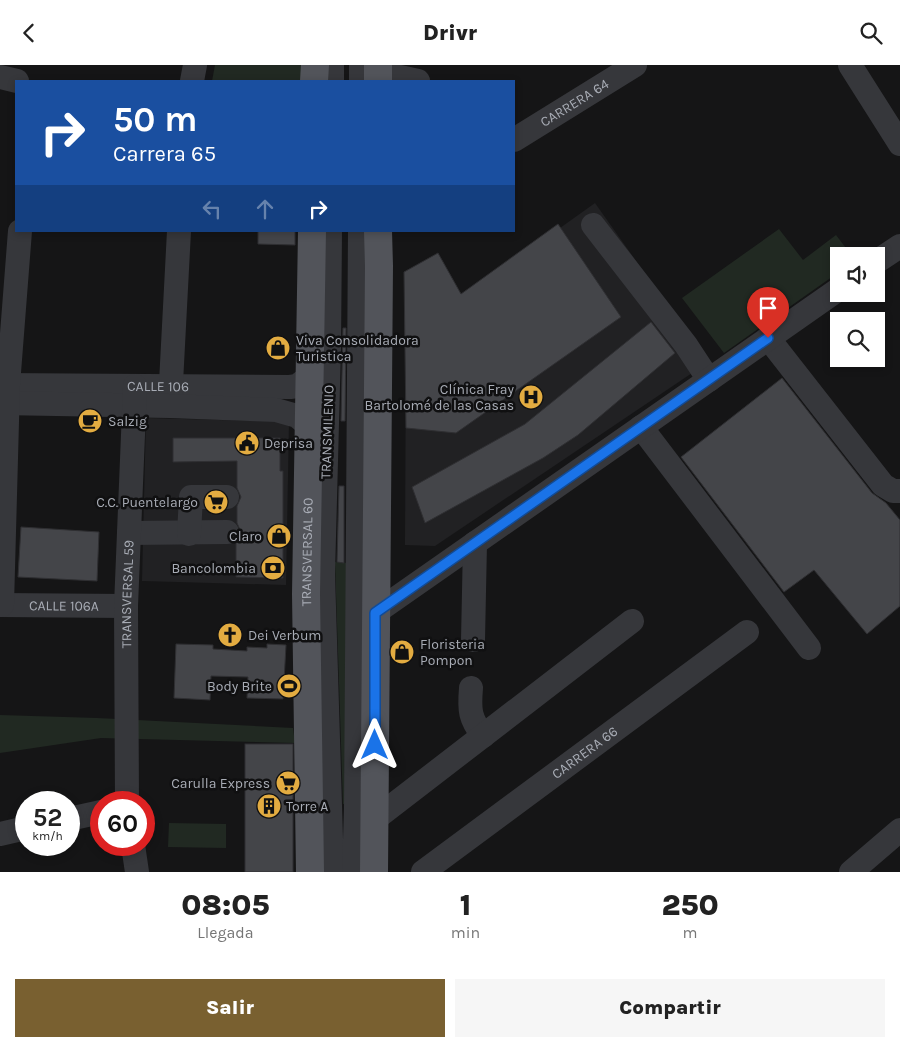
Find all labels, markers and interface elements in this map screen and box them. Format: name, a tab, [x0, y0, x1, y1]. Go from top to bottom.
icon: back	[15, 19, 43, 47]
icon: search	[857, 19, 885, 47]
text: Drivr	[423, 20, 477, 46]
street label: CARRERA 64	[537, 75, 612, 131]
text: 50 m	[113, 99, 198, 140]
icon: right	[30, 100, 95, 165]
text: Carrera 65	[113, 141, 216, 167]
icon: left	[198, 195, 226, 223]
icon: ahead	[251, 195, 279, 223]
icon: right	[304, 195, 332, 223]
map controls	[830, 247, 885, 367]
button: sound	[830, 247, 885, 302]
pin	[747, 287, 789, 338]
icon: arrive	[754, 294, 782, 322]
button: search	[830, 312, 885, 367]
place label: Viva Consolidadora Turistica	[296, 332, 419, 365]
shop icon: Viva Consolidadora Turistica	[265, 335, 291, 361]
street label: CALLE 106	[127, 378, 189, 395]
place label: Clínica Fray Bartolomé de las Casas	[365, 381, 514, 414]
hospital icon: Clínica Fray Bartolomé de las Casas	[518, 384, 544, 410]
street label: TRANSMILENIO	[317, 385, 338, 479]
cafe icon: Salzig	[77, 408, 103, 434]
place label: Salzig	[108, 413, 147, 430]
public building icon: Deprisa	[234, 430, 260, 456]
place label: Deprisa	[264, 435, 313, 452]
supermarket icon: C.C. Puentelargo	[203, 489, 229, 515]
place label: C.C. Puentelargo	[96, 494, 198, 511]
street label: TRANSVERSAL 60	[298, 498, 317, 607]
shop icon: Claro	[266, 523, 292, 549]
place label: Claro	[229, 528, 262, 545]
street label: TRANSVERSAL 59	[118, 540, 138, 648]
bank icon: Bancolombia	[260, 555, 286, 581]
place label: Bancolombia	[171, 560, 256, 577]
street label: CALLE 106A	[29, 597, 99, 615]
church icon: Dei Verbum	[217, 622, 243, 648]
place label: Dei Verbum	[248, 627, 321, 644]
place label: Floristeria Pompon	[420, 636, 485, 669]
shop icon: Floristeria Pompon	[389, 639, 415, 665]
sports icon: Body Brite	[276, 673, 302, 699]
place label: Body Brite	[207, 678, 272, 695]
position arrow	[348, 718, 400, 770]
street label: CARRERA 66	[549, 723, 621, 783]
supermarket icon: Carulla Express	[275, 770, 301, 796]
place label: Carulla Express	[171, 775, 270, 792]
speed limit sign: 60	[90, 791, 155, 856]
building icon: Torre A	[256, 793, 282, 819]
place label: Torre A	[286, 798, 328, 815]
text: 52	[33, 803, 62, 832]
text: km/h	[32, 829, 63, 843]
text: 08:05	[181, 887, 269, 923]
text: 1	[460, 887, 471, 923]
text: 250	[661, 887, 719, 923]
text: Llegada	[197, 923, 254, 942]
text: min	[451, 923, 480, 942]
text: m	[683, 923, 698, 942]
button: Salir	[15, 979, 445, 1037]
button: Compartir	[455, 979, 885, 1037]

